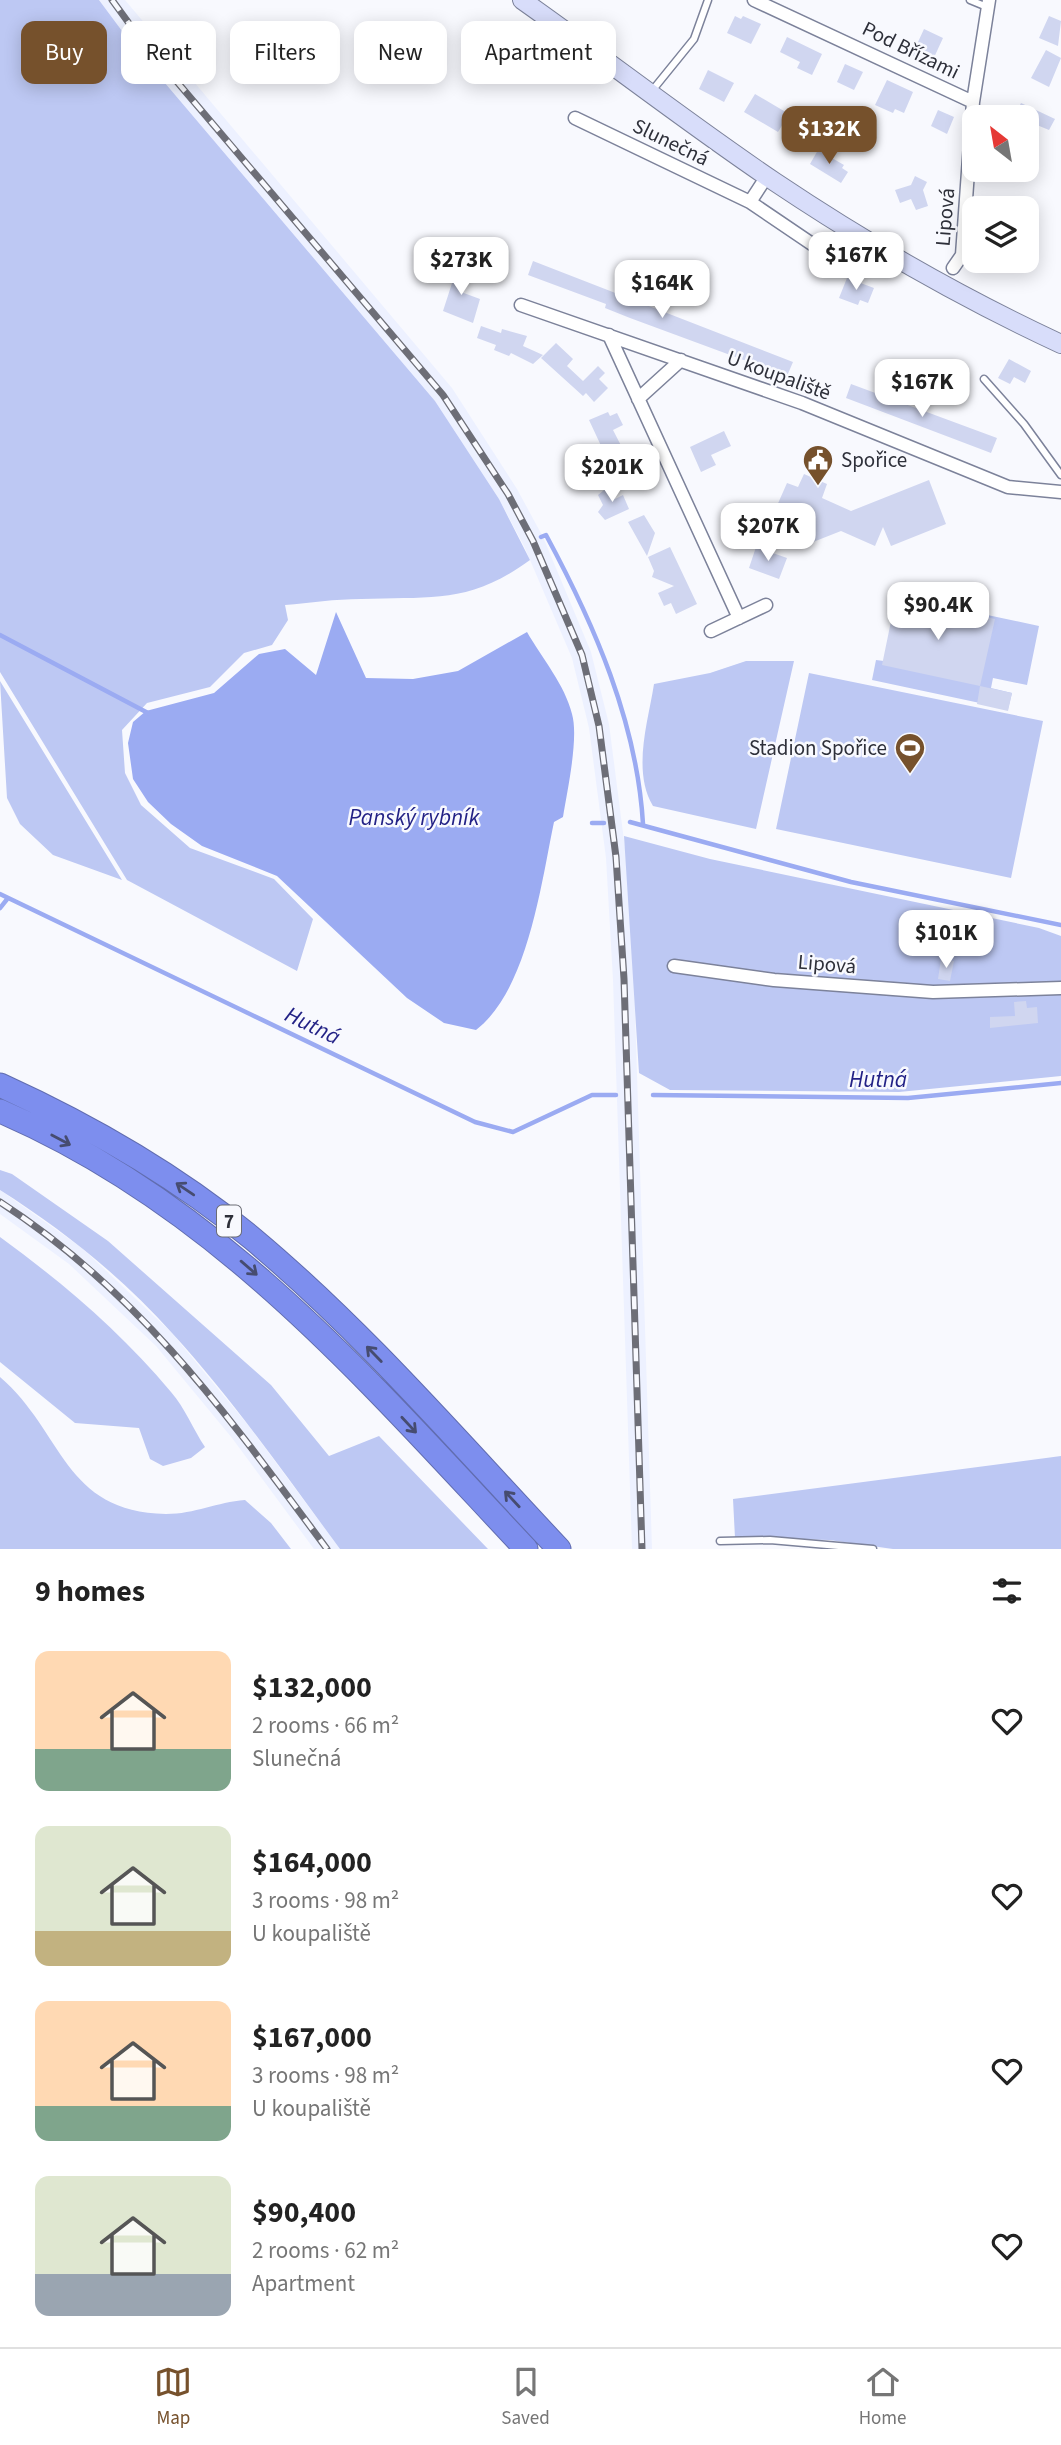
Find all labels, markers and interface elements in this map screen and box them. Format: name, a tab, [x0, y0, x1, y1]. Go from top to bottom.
street label: Pod Břízami	[857, 13, 965, 87]
chip: Buy	[21, 21, 107, 84]
chip: Rent	[121, 21, 216, 84]
chip: Filters	[230, 21, 340, 84]
chip: New	[354, 21, 447, 84]
chip: Apartment	[461, 21, 616, 84]
north arrow	[962, 105, 1040, 182]
map controls	[962, 105, 1039, 273]
pin: $132K	[780, 106, 878, 166]
street label: Slunečná	[628, 111, 714, 173]
text: $132K	[798, 112, 860, 145]
street label: Lipová	[928, 187, 962, 247]
button: layers	[962, 196, 1039, 273]
pin: $167K	[807, 232, 905, 292]
pin: $273K	[412, 238, 510, 297]
text: $167K	[825, 238, 887, 271]
text: $273K	[430, 243, 492, 276]
pin: $164K	[613, 260, 711, 320]
text: $164K	[631, 266, 693, 299]
street label: U koupaliště	[723, 342, 835, 408]
pin: $167K	[873, 360, 971, 419]
text: $167K	[891, 365, 953, 398]
public building icon: Spořice	[801, 443, 835, 487]
pin: $201K	[563, 444, 661, 504]
place label: Spořice	[841, 445, 907, 475]
text: $201K	[581, 450, 643, 483]
pin: $207K	[719, 504, 817, 563]
text: $207K	[737, 509, 799, 542]
pin: $90.4K	[881, 582, 995, 642]
text: $90.4K	[903, 588, 973, 621]
sports icon: Stadion Spořice	[893, 731, 927, 775]
place label: Stadion Spořice	[749, 733, 887, 763]
water label: Panský rybník	[349, 801, 480, 834]
pin: $101K	[897, 911, 995, 970]
text: $101K	[915, 916, 977, 949]
street label: Lipová	[797, 947, 857, 981]
water label: Hutná	[279, 998, 346, 1053]
water label: Hutná	[849, 1063, 907, 1096]
one-way arrow	[51, 1133, 71, 1147]
one-way arrow	[176, 1182, 195, 1196]
road number: 7	[217, 1205, 241, 1236]
one-way arrow	[240, 1259, 258, 1275]
one-way arrow	[366, 1346, 383, 1363]
one-way arrow	[401, 1416, 418, 1433]
one-way arrow	[503, 1491, 520, 1508]
text: 9 homes	[35, 1570, 145, 1613]
icon: filters	[988, 1572, 1026, 1610]
text: $132,000	[252, 1666, 372, 1709]
icon: home	[91, 1679, 175, 1763]
icon: heart	[988, 1702, 1026, 1740]
text: 2 rooms · 66 m²	[252, 1709, 399, 1742]
text: Slunečná	[252, 1742, 341, 1775]
text: $164,000	[252, 1841, 372, 1884]
icon: home	[91, 1854, 175, 1938]
icon: heart	[988, 1877, 1026, 1915]
text: 3 rooms · 98 m²	[252, 1884, 399, 1917]
text: U koupaliště	[252, 1917, 371, 1950]
text: $167,000	[252, 2016, 372, 2059]
icon: home	[91, 2029, 175, 2113]
icon: heart	[988, 2052, 1026, 2090]
text: 3 rooms · 98 m²	[252, 2059, 399, 2092]
text: U koupaliště	[252, 2092, 371, 2125]
text: $90,400	[252, 2191, 356, 2234]
icon: home	[91, 2204, 175, 2288]
icon: heart	[988, 2227, 1026, 2265]
text: 2 rooms · 62 m²	[252, 2234, 399, 2267]
text: Apartment	[252, 2267, 355, 2300]
tab: Map	[154, 2363, 192, 2432]
tab: Saved	[501, 2363, 550, 2432]
tab: Home	[859, 2363, 907, 2432]

